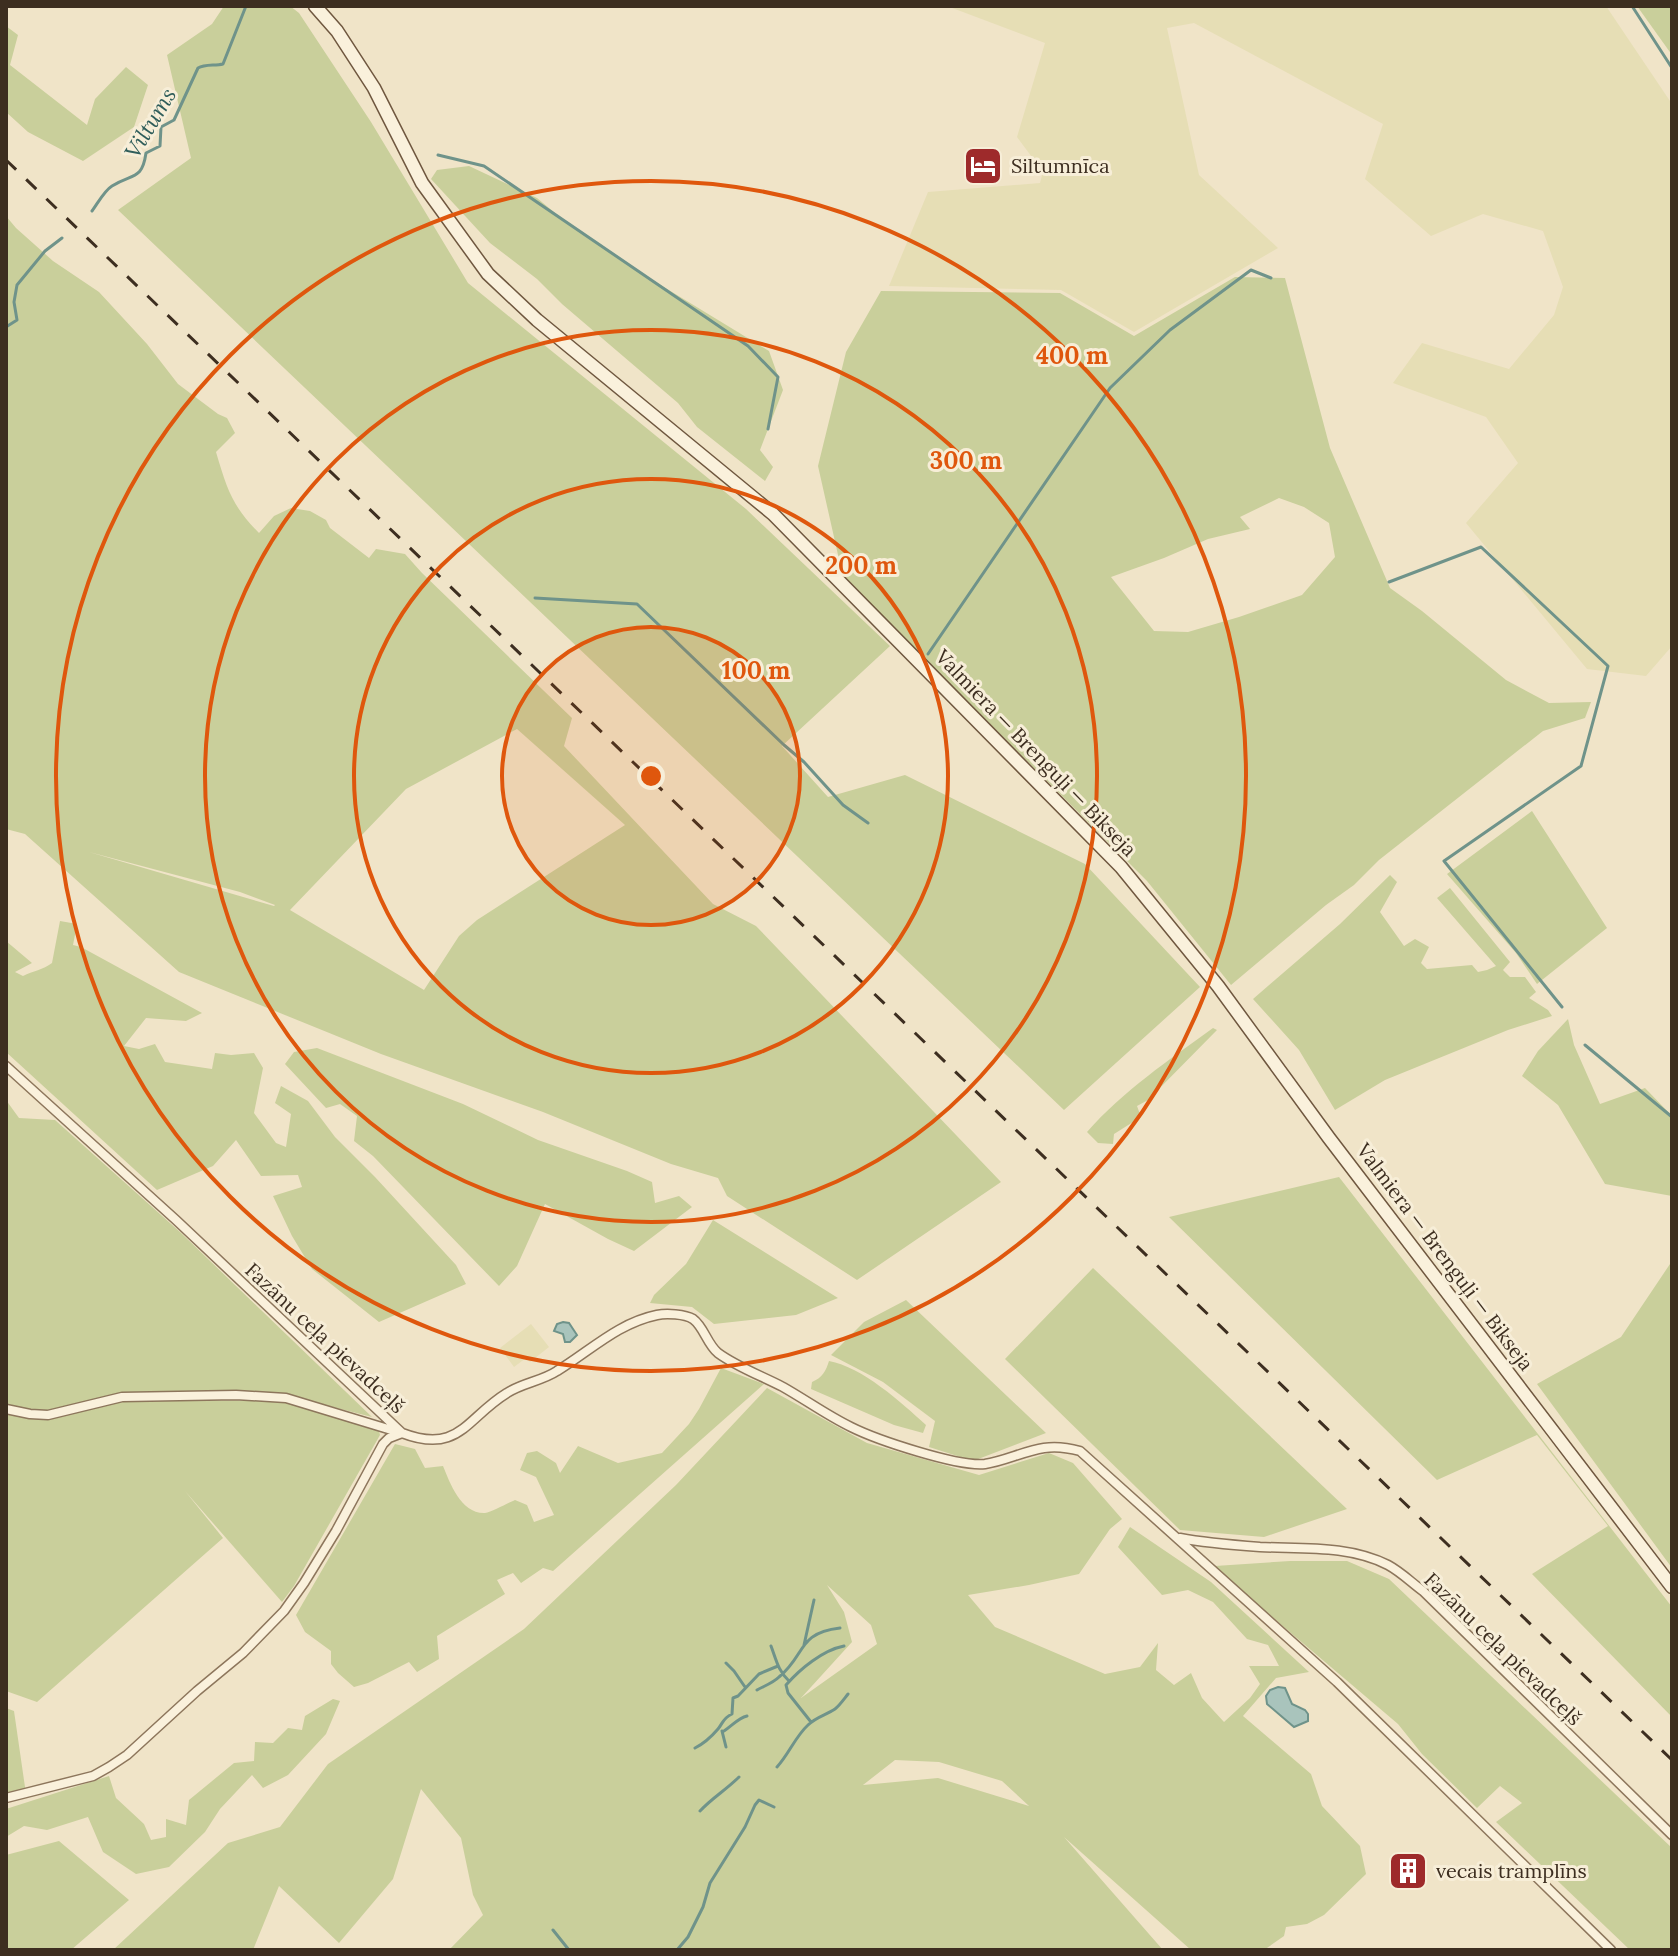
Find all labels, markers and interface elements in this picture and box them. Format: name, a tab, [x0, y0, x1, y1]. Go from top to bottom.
water label: Viltums	[118, 83, 182, 163]
hotel icon: Siltumnīca	[962, 145, 1004, 187]
place label: Siltumnīca	[1011, 153, 1110, 178]
text: 400 m	[1036, 340, 1108, 371]
text: 300 m	[930, 445, 1002, 476]
text: 200 m	[825, 550, 897, 581]
street label: Valmiera — Brenguļi — Bikseja	[929, 643, 1142, 862]
text: 100 m	[722, 655, 790, 686]
centre of rings	[637, 762, 665, 790]
street label: Valmiera — Brenguļi — Bikseja	[1350, 1137, 1539, 1376]
street label: Fazānu ceļa pievadceļš	[240, 1257, 410, 1419]
street label: Fazānu ceļa pievadceļš	[1419, 1567, 1587, 1731]
building icon: vecais tramplīns	[1387, 1850, 1429, 1892]
place label: vecais tramplīns	[1436, 1858, 1587, 1883]

